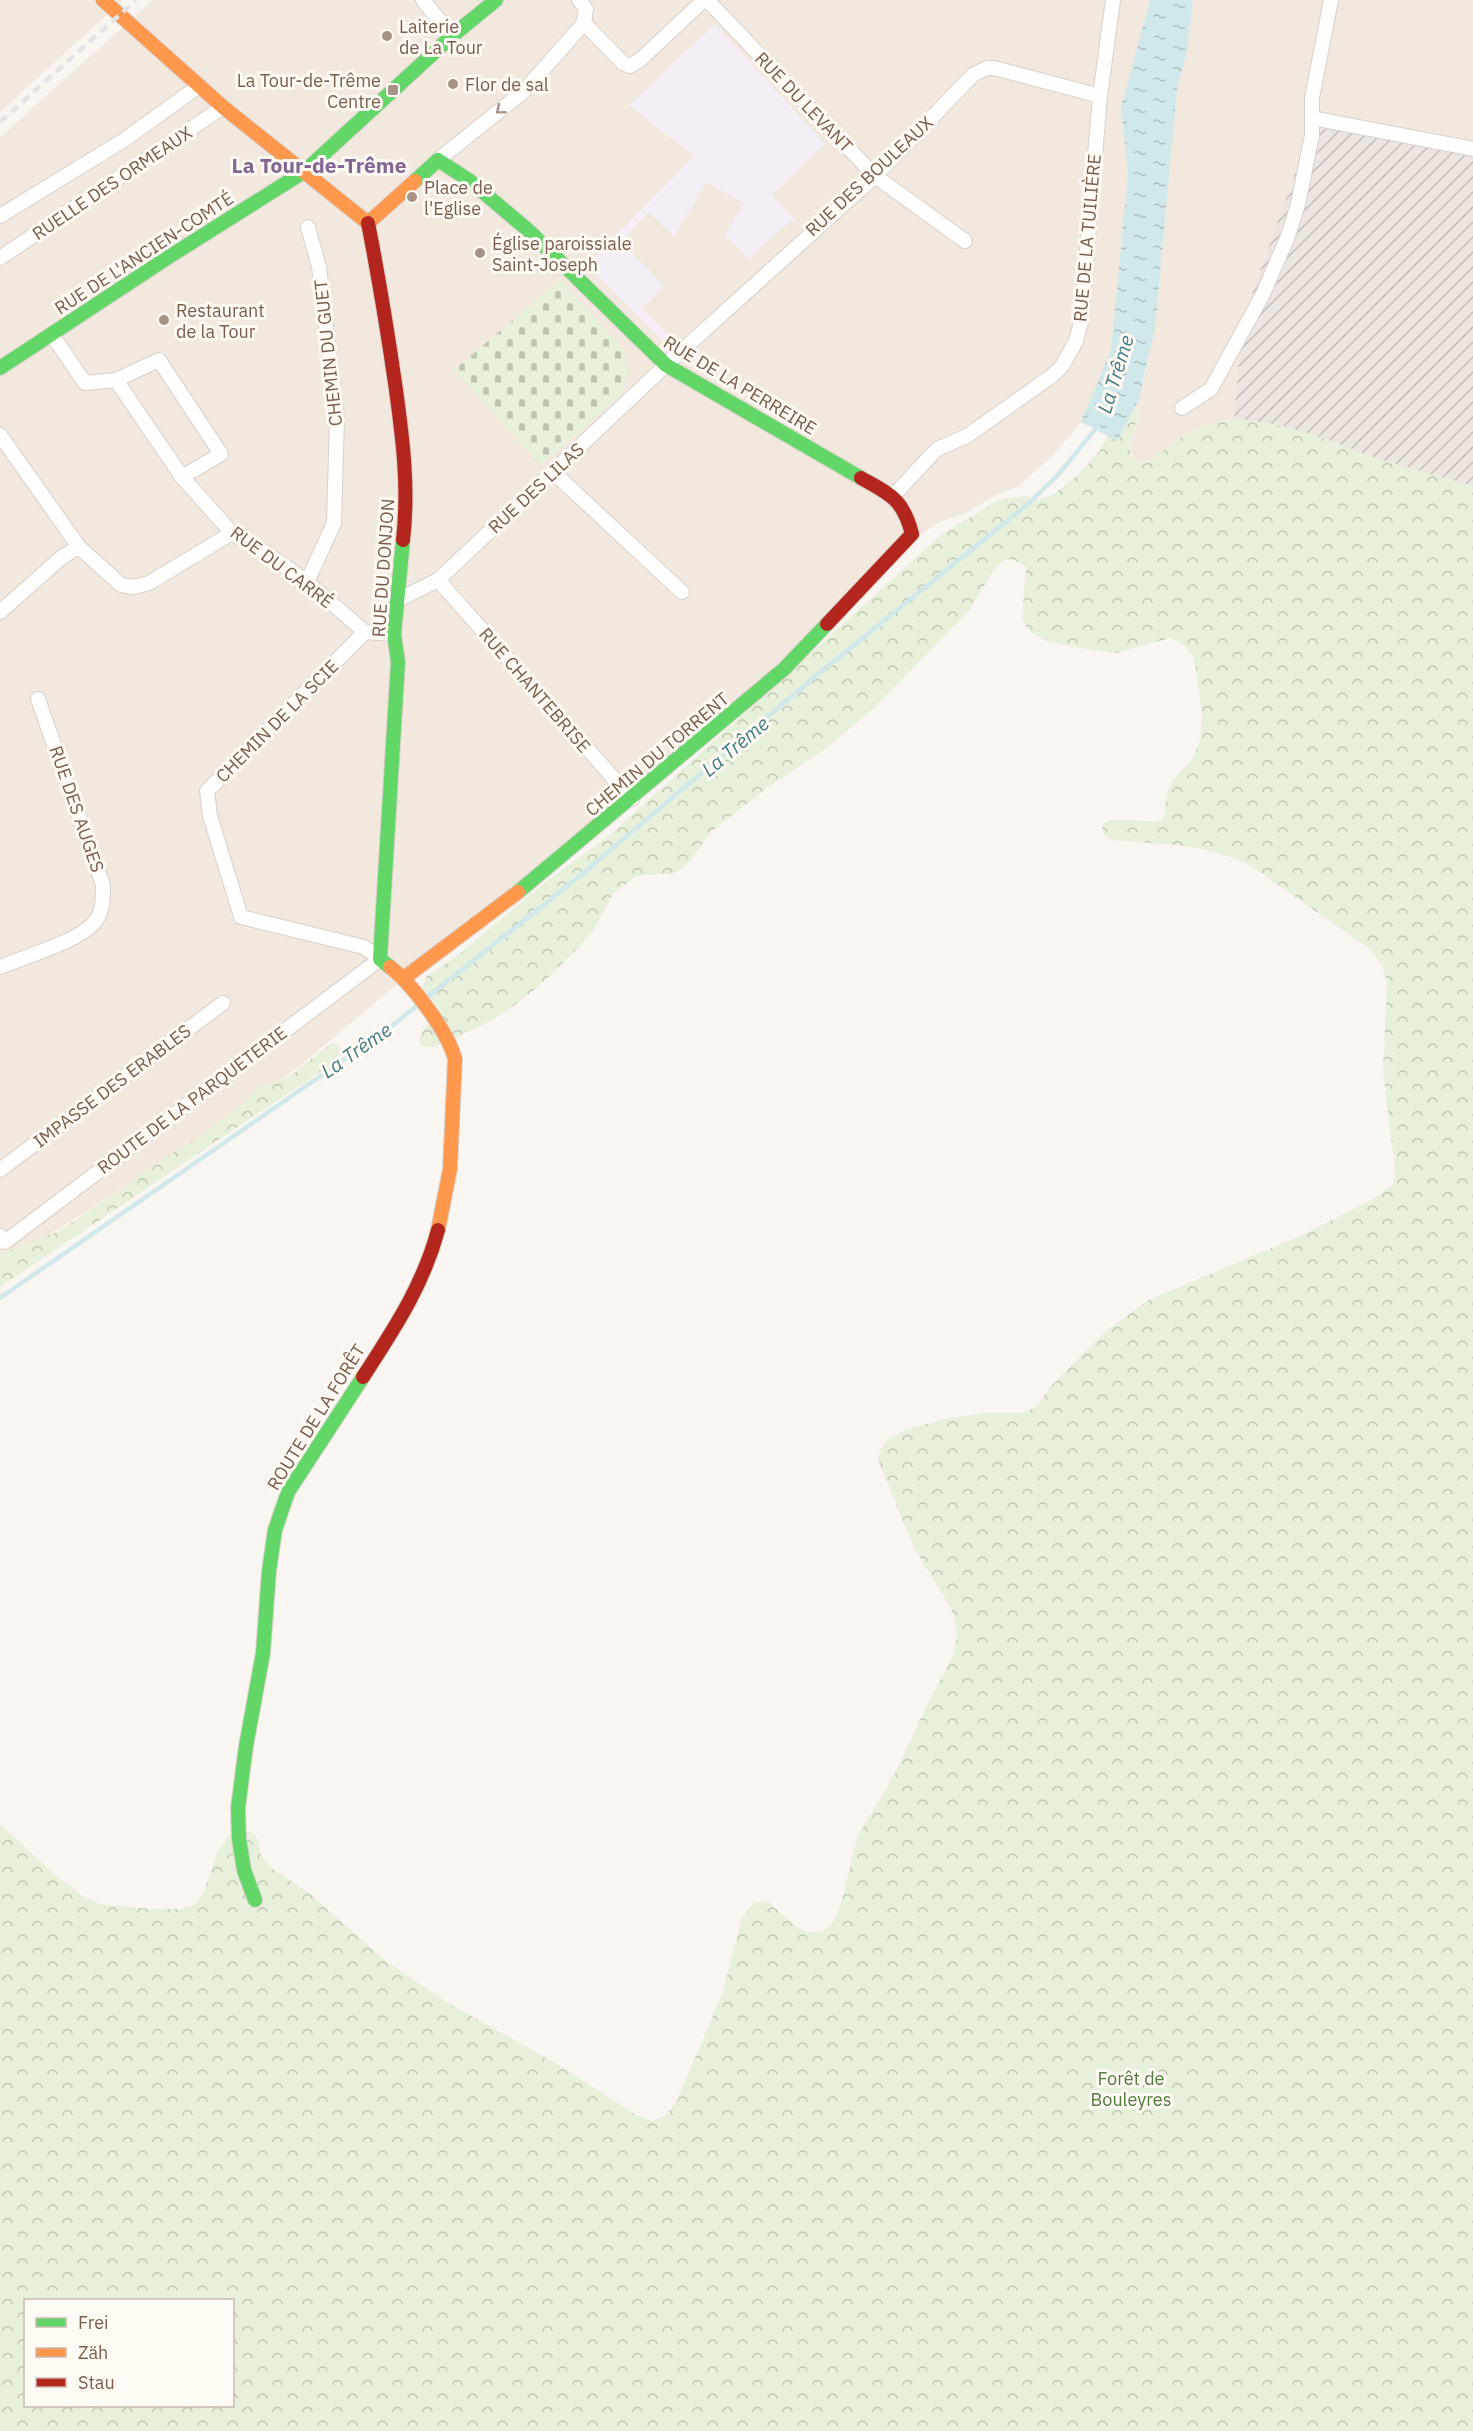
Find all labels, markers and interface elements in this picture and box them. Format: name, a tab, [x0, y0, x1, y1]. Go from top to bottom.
place label: Laiterie de La Tour	[399, 15, 483, 59]
marker: Laiterie de La Tour	[380, 29, 394, 43]
street label: RUE DU LEVANT	[750, 47, 858, 157]
place label: La Tour-de-Trême Centre	[237, 69, 381, 113]
place label: Flor de sal	[465, 73, 549, 96]
marker: Flor de sal	[446, 77, 460, 91]
marker: La Tour-de-Trême Centre	[386, 83, 400, 97]
one-way arrow	[496, 103, 507, 114]
street label: RUE DES BOULEAUX	[800, 111, 938, 241]
street label: RUELLE DES ORMEAUX	[28, 121, 196, 245]
district label: La Tour-de-Trême	[232, 151, 407, 179]
street label: RUE DE LA TUILIÈRE	[1068, 153, 1106, 323]
place label: Place de l'Eglise	[424, 176, 493, 220]
street label: RUE DE L'ANCIEN-COMTÉ	[50, 187, 238, 319]
marker: Place de l'Eglise	[405, 190, 419, 204]
place label: Église paroissiale Saint-Joseph	[492, 232, 632, 276]
marker: Église paroissiale Saint-Joseph	[473, 246, 487, 260]
street label: CHEMIN DU GUET	[309, 279, 347, 427]
place label: Restaurant de la Tour	[176, 299, 265, 343]
marker: Restaurant de la Tour	[157, 313, 171, 327]
street label: RUE DE LA PERREIRE	[659, 330, 821, 440]
water label: La Trême	[1090, 332, 1140, 416]
street label: RUE DES LILAS	[483, 438, 589, 538]
street label: RUE DU DONJON	[367, 498, 399, 638]
street label: RUE DU CARRÉ	[226, 521, 338, 613]
street label: RUE CHANTEBRISE	[474, 623, 596, 757]
street label: CHEMIN DE LA SCIE	[211, 655, 343, 787]
street label: CHEMIN DU TORRENT	[580, 687, 734, 821]
water label: La Trême	[695, 710, 775, 782]
street label: RUE DES AUGES	[45, 743, 109, 875]
water label: La Trême	[315, 1016, 397, 1084]
street label: IMPASSE DES ERABLES	[29, 1019, 195, 1153]
street label: ROUTE DE LA PARQUETERIE	[93, 1021, 291, 1179]
street label: ROUTE DE LA FORÊT	[262, 1340, 370, 1494]
park label: Forêt de Bouleyres	[1091, 2067, 1171, 2111]
legend	[24, 2299, 234, 2407]
text: Frei	[78, 2311, 109, 2334]
text: Zäh	[78, 2341, 108, 2364]
text: Stau	[78, 2371, 115, 2394]

